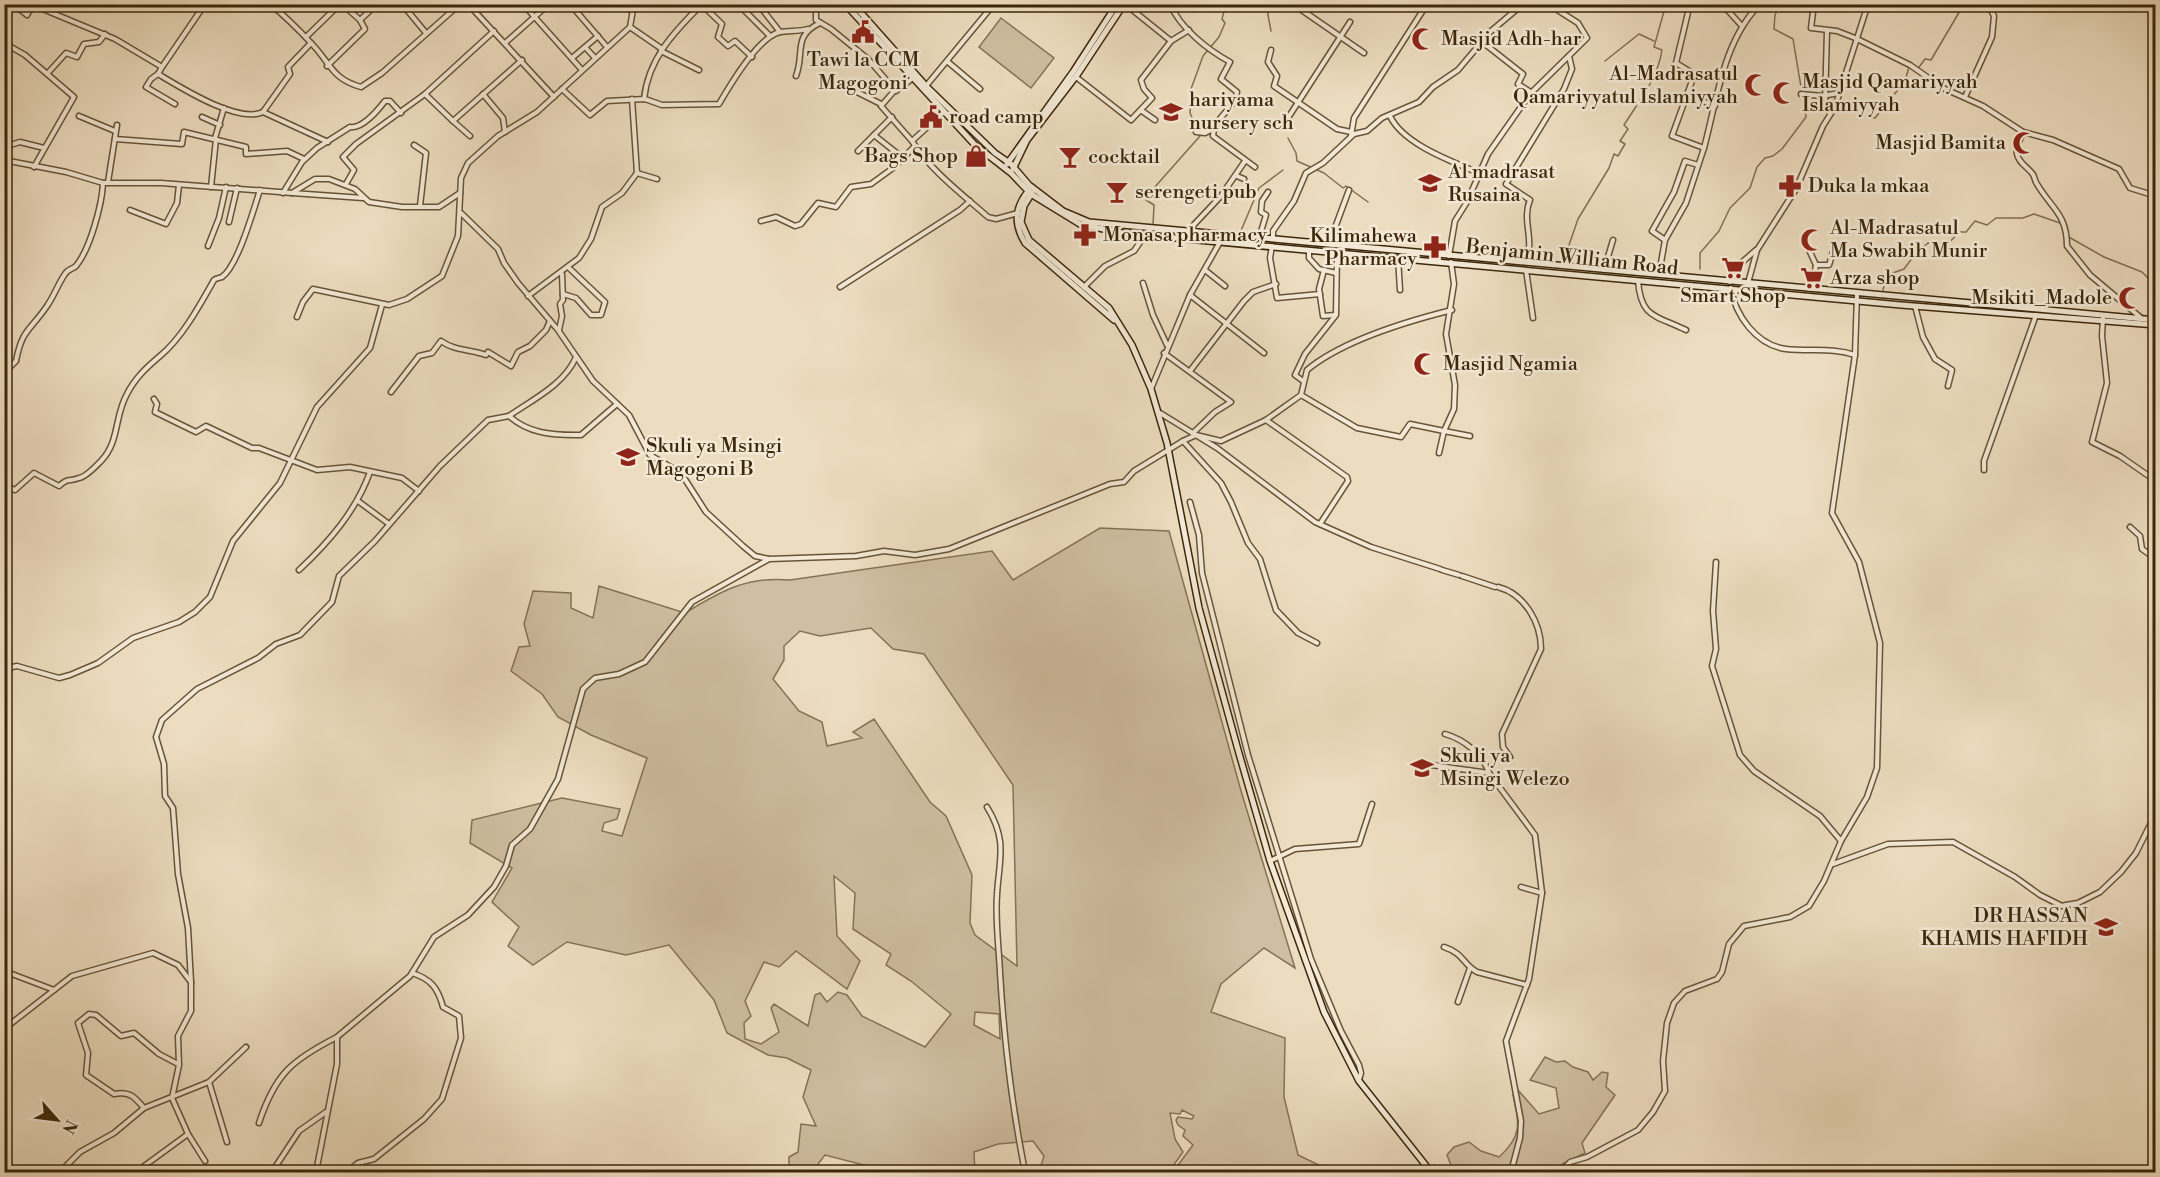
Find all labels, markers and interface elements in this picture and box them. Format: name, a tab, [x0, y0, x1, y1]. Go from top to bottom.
public building icon: Tawi la CCM Magogoni	[850, 19, 876, 45]
mosque icon: Masjid Adh-har	[1410, 26, 1436, 52]
place label: Masjid Adh-har	[1441, 27, 1582, 52]
place label: Tawi la CCM Magogoni	[807, 48, 920, 96]
place label: Al-Madrasatul Qamariyyatul Islamiyyah	[1513, 62, 1738, 110]
place label: Masjid Qamariyyah Islamiyyah	[1802, 70, 1978, 118]
mosque icon: Al-Madrasatul Qamariyyatul Islamiyyah	[1743, 72, 1769, 98]
mosque icon: Masjid Qamariyyah Islamiyyah	[1771, 80, 1797, 106]
place label: hariyama nursery sch	[1189, 88, 1294, 136]
school or university icon: hariyama nursery sch	[1158, 99, 1184, 125]
public building icon: road camp	[918, 104, 944, 130]
place label: road camp	[949, 105, 1043, 130]
mosque icon: Masjid Bamita	[2011, 130, 2037, 156]
place label: Masjid Bamita	[1875, 131, 2007, 156]
shop icon: Bags Shop	[963, 143, 989, 169]
place label: Bags Shop	[863, 144, 958, 169]
bar icon: cocktail	[1057, 144, 1083, 170]
place label: cocktail	[1088, 145, 1160, 170]
place label: Al madrasat Rusaina	[1447, 160, 1555, 208]
school or university icon: Al madrasat Rusaina	[1417, 170, 1443, 196]
pharmacy icon: Duka la mkaa	[1777, 173, 1803, 199]
place label: Duka la mkaa	[1808, 174, 1930, 199]
bar icon: serengeti pub	[1104, 179, 1130, 205]
place label: serengeti pub	[1135, 180, 1257, 205]
place label: Al-Madrasatul Ma Swabih Munir	[1829, 216, 1988, 264]
pharmacy icon: Monasa pharmacy	[1072, 222, 1098, 248]
place label: Monasa pharmacy	[1103, 223, 1267, 248]
place label: Kilimahewa Pharmacy	[1310, 224, 1418, 272]
mosque icon: Al-Madrasatul Ma Swabih Munir	[1799, 227, 1825, 253]
pharmacy icon: Kilimahewa Pharmacy	[1422, 234, 1448, 260]
street label: Benjamin William Road	[1464, 234, 1680, 282]
supermarket icon: Smart Shop	[1720, 255, 1746, 281]
supermarket icon: Arza shop	[1799, 265, 1825, 291]
place label: Arza shop	[1829, 266, 1920, 291]
place label: Smart Shop	[1680, 284, 1786, 309]
mosque icon: Msikiti_Madole	[2117, 285, 2143, 311]
place label: Msikiti_Madole	[1971, 286, 2112, 311]
mosque icon: Masjid Ngamia	[1412, 351, 1438, 377]
place label: Masjid Ngamia	[1443, 352, 1579, 377]
place label: Skuli ya Msingi Magogoni B	[646, 434, 783, 482]
school or university icon: Skuli ya Msingi Magogoni B	[615, 444, 641, 470]
place label: Skuli ya Msingi Welezo	[1440, 744, 1570, 792]
school or university icon: Skuli ya Msingi Welezo	[1409, 755, 1435, 781]
place label: DR HASSAN KHAMIS HAFIDH	[1921, 904, 2088, 952]
school or university icon: DR HASSAN KHAMIS HAFIDH	[2093, 914, 2119, 940]
north arrow	[27, 1090, 87, 1150]
text: N	[57, 1116, 81, 1137]

